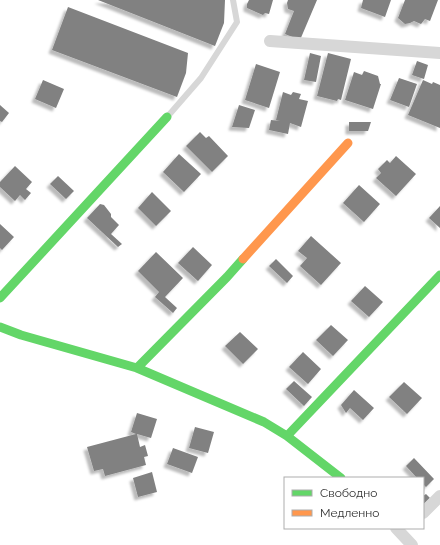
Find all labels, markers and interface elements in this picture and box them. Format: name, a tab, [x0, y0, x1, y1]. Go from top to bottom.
legend	[284, 477, 424, 529]
text: Свободно	[320, 486, 377, 500]
text: Медленно	[320, 506, 379, 520]

